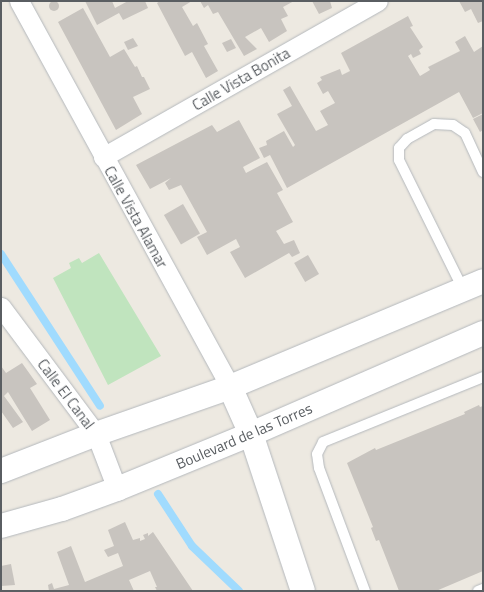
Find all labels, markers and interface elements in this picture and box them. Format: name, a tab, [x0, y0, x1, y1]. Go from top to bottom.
street label: Calle Vista Bonita	[189, 44, 293, 114]
street label: Calle Vista Alamar	[101, 163, 171, 271]
street label: Calle El Canal	[34, 355, 98, 433]
street label: Boulevard de las Torres	[173, 399, 315, 473]

